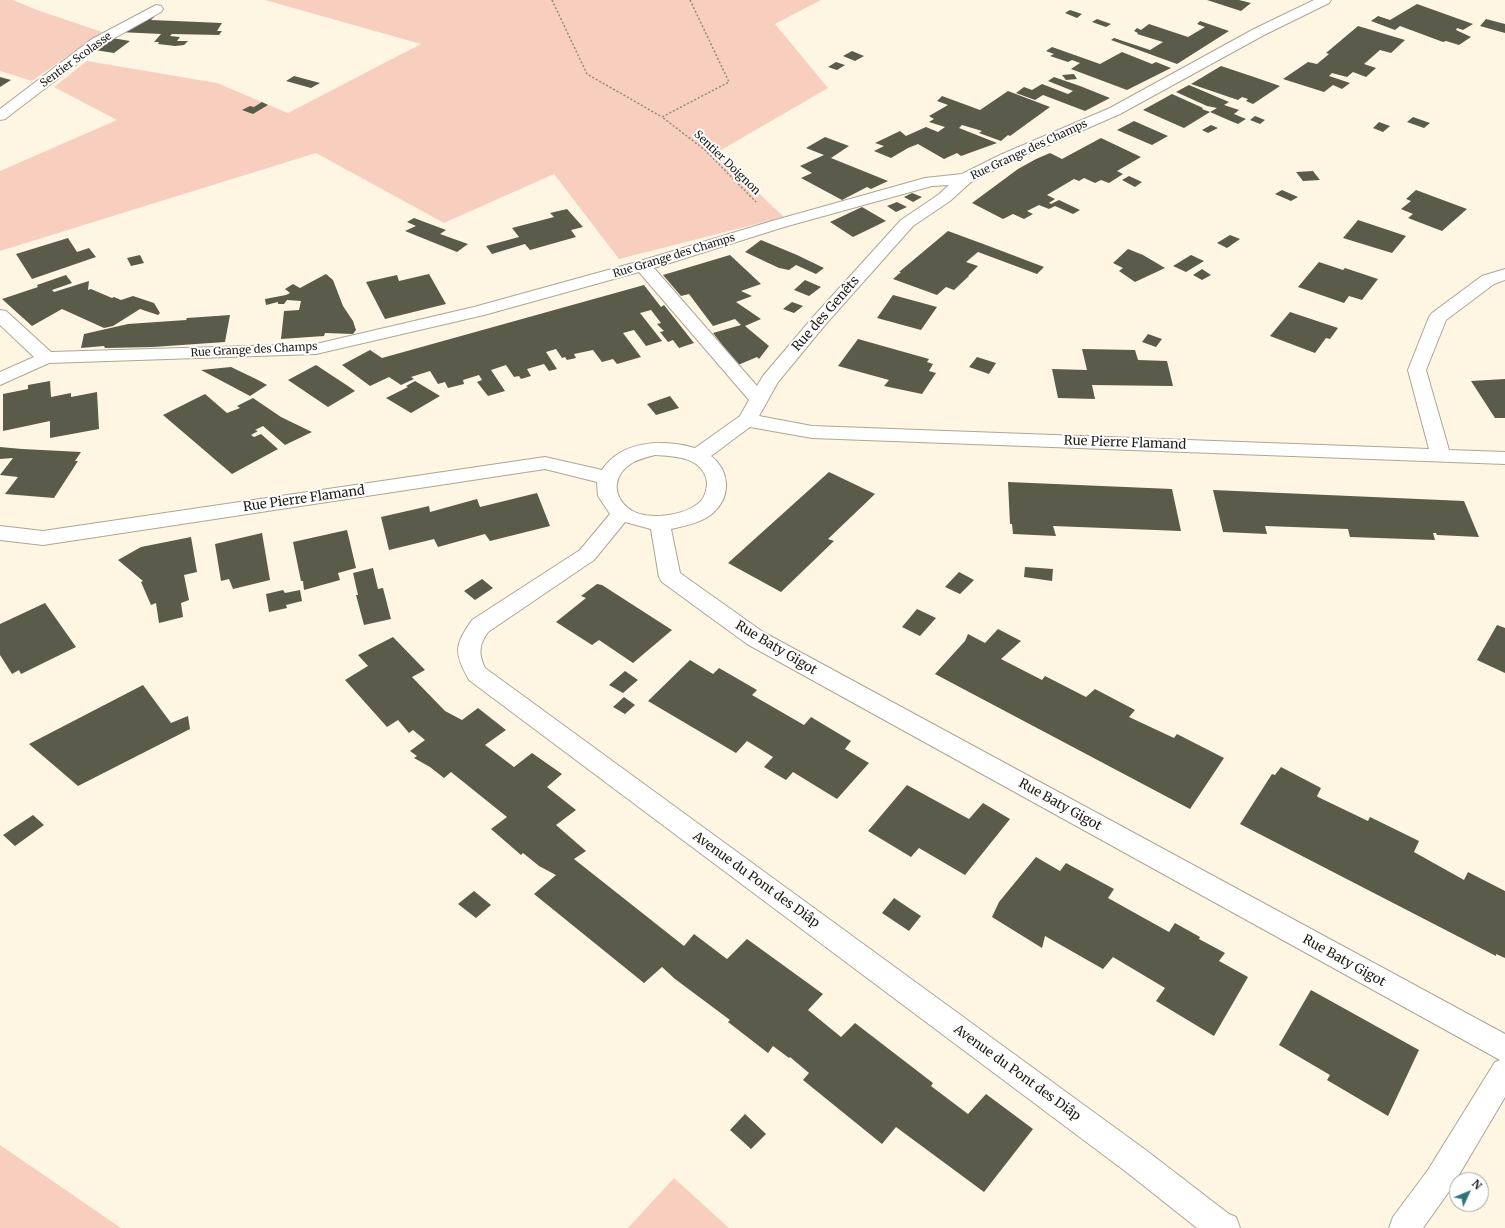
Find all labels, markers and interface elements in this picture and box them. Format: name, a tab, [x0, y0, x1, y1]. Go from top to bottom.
street label: Sentier Scolasse	[38, 30, 114, 90]
street label: Rue Grange des Champs	[969, 117, 1089, 183]
street label: Sentier Doignon	[691, 128, 763, 198]
street label: Rue Grange des Champs	[611, 231, 737, 281]
street label: Rue des Genêts	[789, 273, 863, 355]
street label: Rue Grange des Champs	[190, 340, 318, 360]
street label: Rue Pierre Flamand	[1063, 433, 1187, 453]
street label: Rue Pierre Flamand	[242, 483, 366, 515]
street label: Rue Baty Gigot	[732, 618, 820, 678]
street label: Rue Baty Gigot	[1016, 776, 1104, 834]
street label: Avenue du Pont des Diâp	[689, 829, 823, 931]
street label: Rue Baty Gigot	[1300, 932, 1388, 990]
street label: Avenue du Pont des Diâp	[950, 1022, 1084, 1124]
north arrow	[1449, 1172, 1489, 1212]
text: N	[1469, 1176, 1485, 1192]

